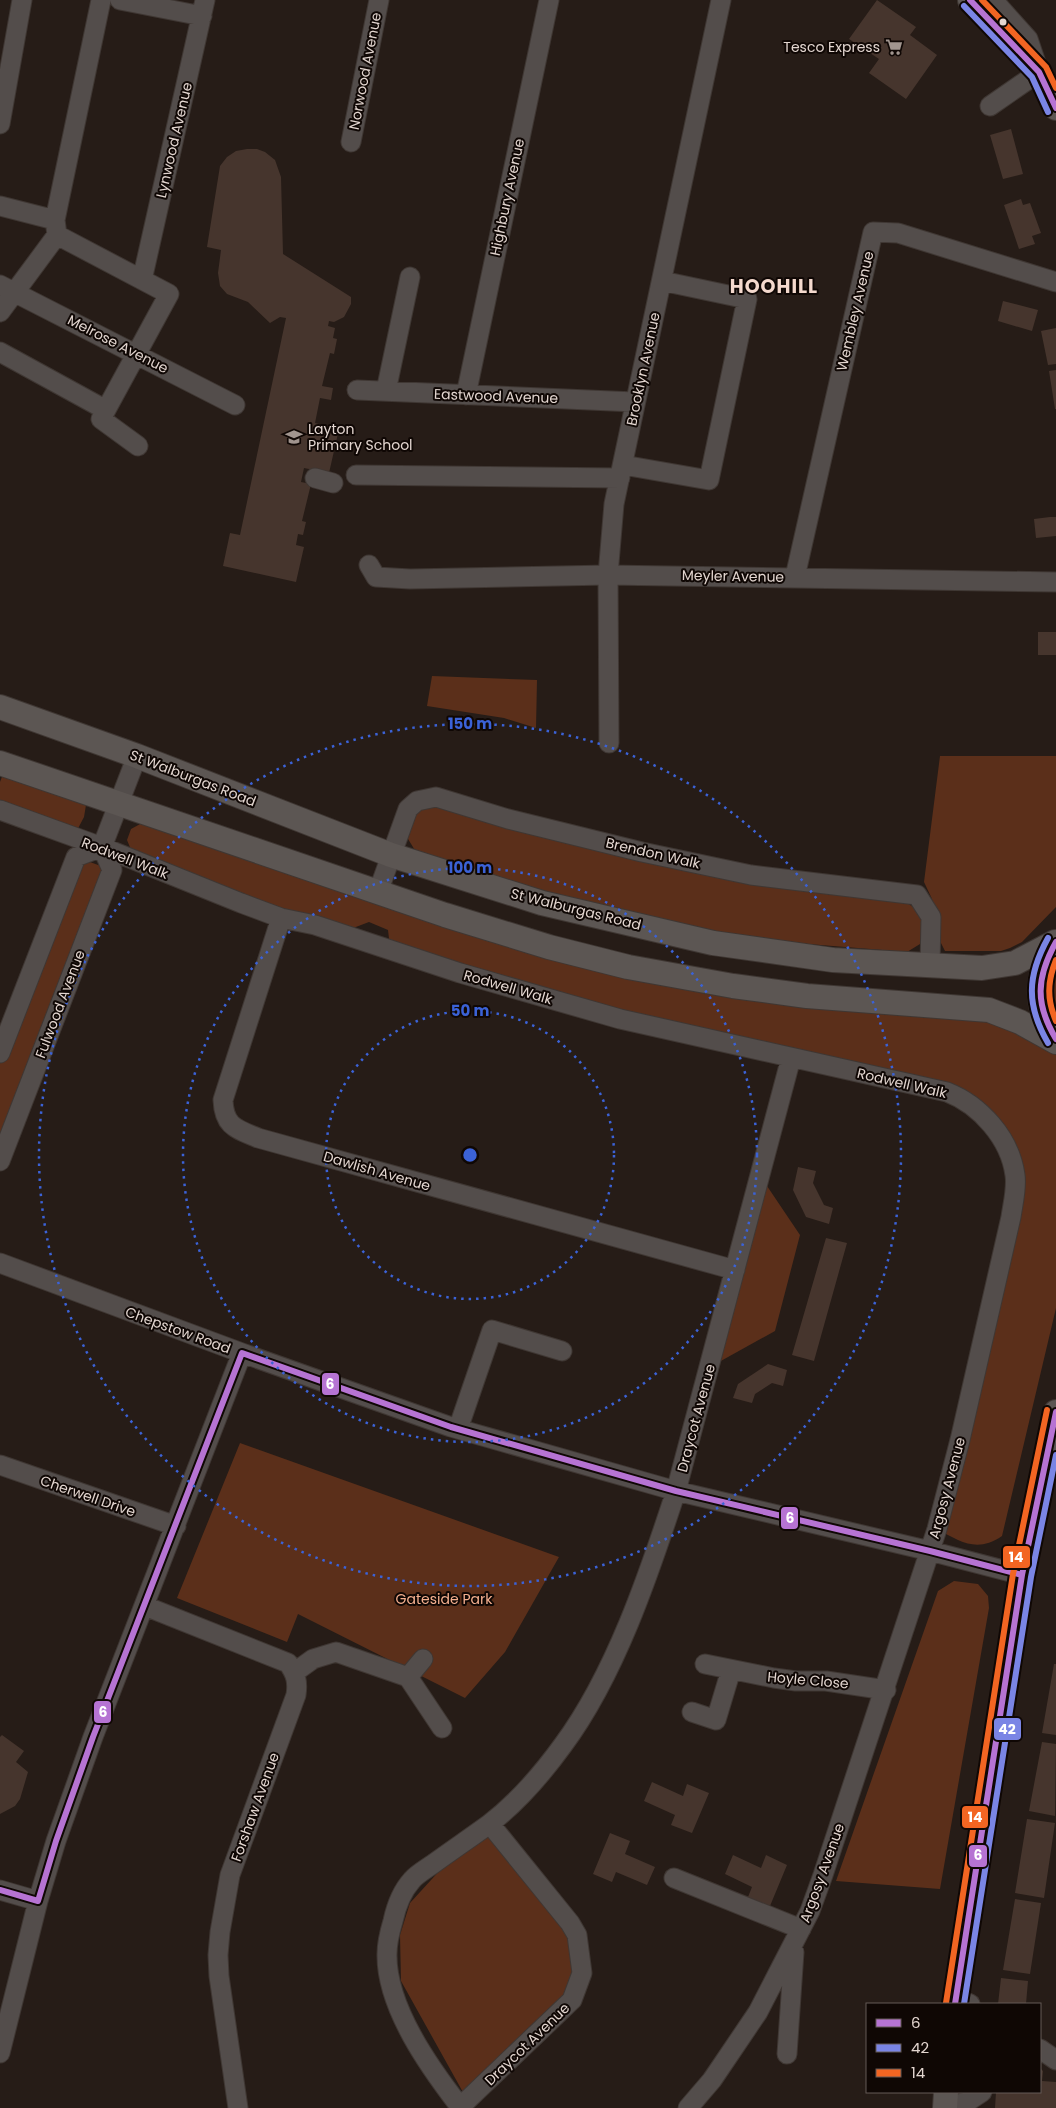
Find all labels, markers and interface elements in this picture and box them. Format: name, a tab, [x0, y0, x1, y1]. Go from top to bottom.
street label: Norwood Avenue	[344, 10, 386, 131]
unlabelled marker	[998, 17, 1008, 27]
place label: Tesco Express	[783, 37, 880, 57]
supermarket icon: Tesco Express	[884, 37, 904, 57]
street label: Lynwood Avenue	[151, 80, 197, 200]
street label: Highbury Avenue	[485, 136, 529, 257]
street label: Wembley Avenue	[831, 249, 879, 373]
district label: HOOHILL	[730, 273, 818, 300]
street label: Melrose Avenue	[64, 310, 172, 378]
street label: Brooklyn Avenue	[621, 310, 665, 428]
street label: Eastwood Avenue	[434, 384, 559, 408]
place label: Layton Primary School	[308, 419, 413, 455]
school or university icon: Layton Primary School	[284, 427, 304, 447]
street label: Meyler Avenue	[682, 565, 785, 587]
text: 150 m	[448, 713, 492, 734]
street label: St Walburgas Road	[127, 745, 259, 811]
street label: Rodwell Walk	[79, 832, 172, 884]
street label: Brendon Walk	[604, 832, 703, 874]
text: 100 m	[448, 857, 492, 878]
street label: St Walburgas Road	[509, 883, 643, 935]
street label: Fulwood Avenue	[30, 947, 90, 1061]
street label: Rodwell Walk	[461, 965, 555, 1009]
text: 50 m	[451, 1000, 489, 1021]
street label: Rodwell Walk	[855, 1063, 950, 1103]
street label: Dawlish Avenue	[321, 1146, 433, 1196]
centre of rings	[461, 1146, 479, 1164]
street label: Chepstow Road	[122, 1302, 234, 1358]
street label: Draycot Avenue	[672, 1361, 720, 1474]
line badge: 6	[321, 1372, 340, 1396]
text: 6	[326, 1374, 335, 1394]
street label: Argosy Avenue	[924, 1435, 970, 1541]
street label: Cherwell Drive	[38, 1470, 139, 1522]
line badge: 6	[780, 1506, 799, 1530]
text: 6	[786, 1508, 795, 1528]
line badge: 14	[1002, 1545, 1031, 1569]
text: 14	[1009, 1547, 1023, 1567]
park label: Gateside Park	[396, 1589, 493, 1609]
street label: Hoyle Close	[766, 1666, 850, 1694]
line badge: 6	[93, 1700, 112, 1724]
text: 6	[99, 1702, 108, 1722]
line badge: 42	[993, 1717, 1022, 1741]
text: 42	[998, 1719, 1016, 1739]
street label: Forshaw Avenue	[226, 1749, 284, 1864]
line badge: 14	[961, 1805, 989, 1829]
text: 14	[968, 1807, 982, 1827]
street label: Argosy Avenue	[795, 1820, 849, 1926]
line badge: 6	[968, 1844, 988, 1868]
text: 6	[974, 1845, 983, 1865]
street label: Draycot Avenue	[480, 1998, 574, 2090]
legend	[866, 2003, 1041, 2093]
text: 6	[911, 2012, 921, 2033]
text: 42	[911, 2037, 929, 2058]
text: 14	[911, 2062, 925, 2083]

